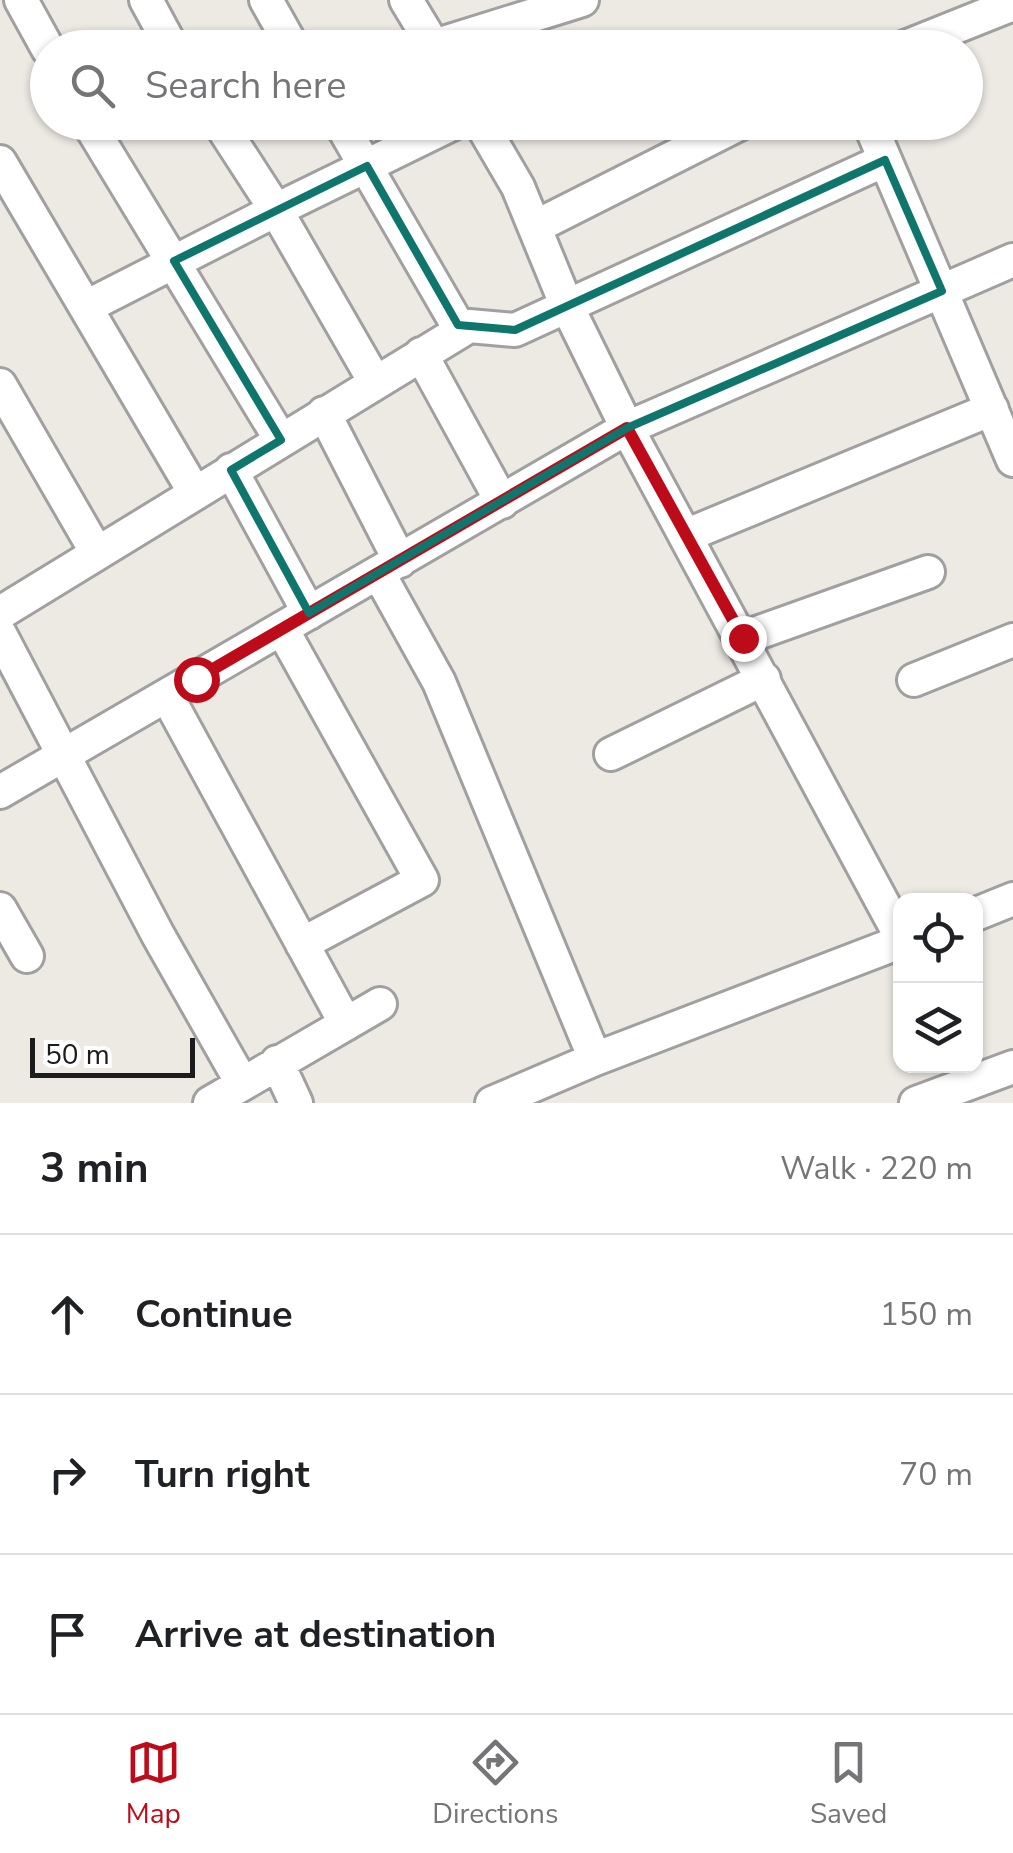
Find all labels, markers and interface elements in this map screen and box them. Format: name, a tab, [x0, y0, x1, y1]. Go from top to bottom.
search box	[30, 30, 983, 140]
icon: search	[65, 58, 120, 113]
text: Search here	[145, 60, 346, 111]
route end	[721, 616, 767, 662]
route start	[174, 657, 220, 703]
map controls	[893, 893, 983, 1073]
button: locate	[893, 893, 983, 983]
button: layers	[893, 983, 983, 1073]
scale bar	[30, 1033, 195, 1078]
text: 50 m	[45, 1036, 110, 1074]
text: 3 min	[40, 1140, 149, 1197]
text: Walk · 220 m	[780, 1147, 973, 1190]
icon: ahead	[40, 1287, 95, 1342]
text: Continue	[135, 1289, 293, 1340]
text: 150 m	[880, 1293, 973, 1336]
icon: right	[40, 1447, 95, 1502]
text: Turn right	[135, 1449, 310, 1500]
text: 70 m	[899, 1453, 973, 1496]
icon: arrive	[40, 1607, 95, 1662]
text: Arrive at destination	[135, 1609, 496, 1660]
tab: Map	[126, 1735, 181, 1833]
tab: Directions	[432, 1735, 558, 1833]
tab: Saved	[810, 1735, 887, 1833]

